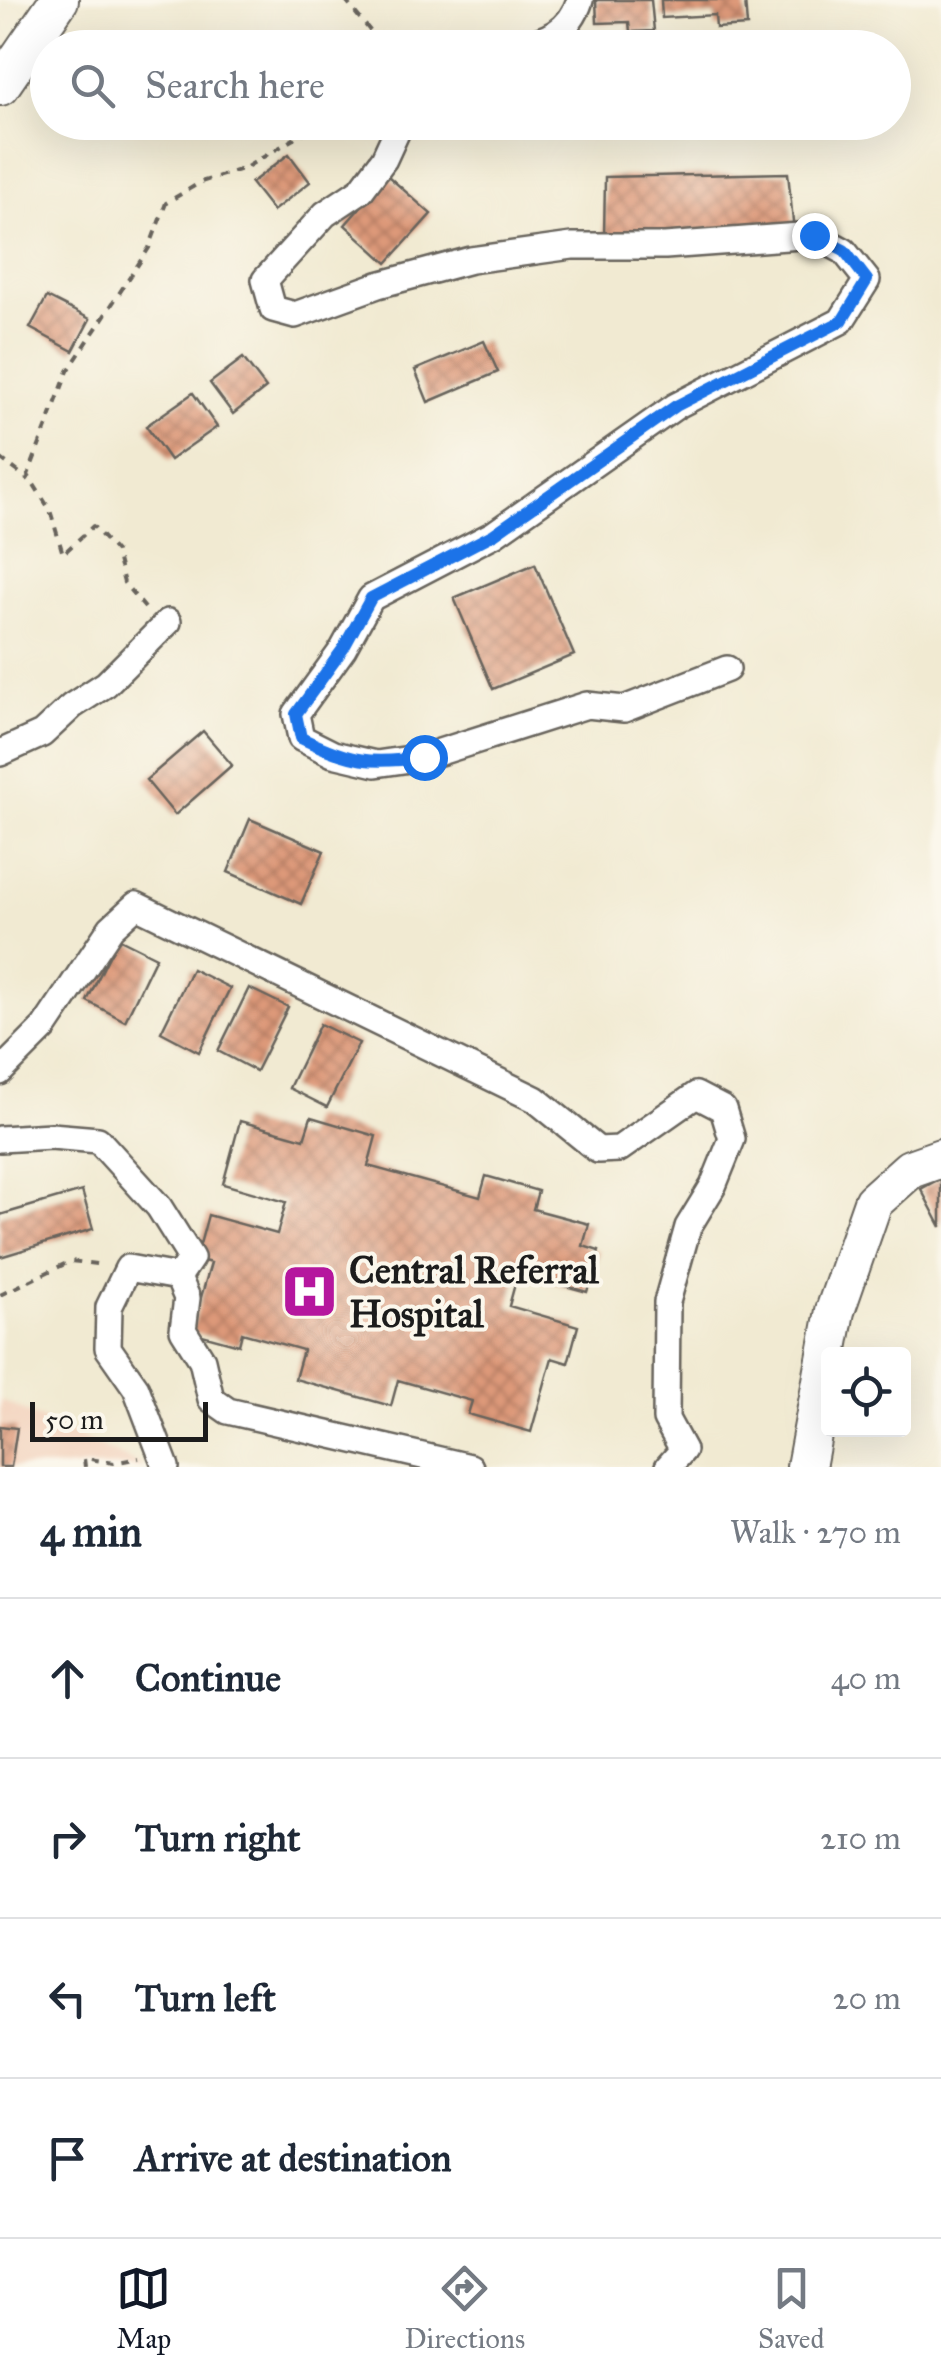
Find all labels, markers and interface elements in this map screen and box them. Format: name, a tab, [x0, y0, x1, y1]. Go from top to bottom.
search box	[30, 30, 911, 140]
icon: search	[65, 58, 120, 113]
text: Search here	[145, 62, 325, 108]
route end	[792, 213, 838, 259]
route start	[402, 735, 448, 781]
place label: Central Referral Hospital	[349, 1247, 600, 1337]
hospital icon: Central Referral Hospital	[280, 1262, 340, 1322]
map controls	[821, 1347, 911, 1437]
button: locate	[821, 1347, 911, 1437]
scale bar	[30, 1397, 208, 1442]
text: 50 m	[45, 1402, 104, 1437]
text: 4 min	[40, 1506, 142, 1558]
text: Walk · 270 m	[730, 1513, 901, 1552]
icon: ahead	[40, 1651, 95, 1706]
text: Continue	[135, 1655, 281, 1701]
text: 40 m	[831, 1659, 901, 1698]
icon: right	[40, 1811, 95, 1866]
text: Turn right	[135, 1815, 301, 1861]
text: 210 m	[820, 1819, 901, 1858]
icon: left	[40, 1971, 95, 2026]
text: Turn left	[135, 1975, 276, 2021]
text: 20 m	[833, 1979, 901, 2018]
icon: arrive	[40, 2131, 95, 2186]
text: Arrive at destination	[135, 2135, 452, 2181]
tab: Map	[116, 2261, 171, 2356]
tab: Directions	[404, 2261, 525, 2356]
tab: Saved	[758, 2261, 825, 2356]

